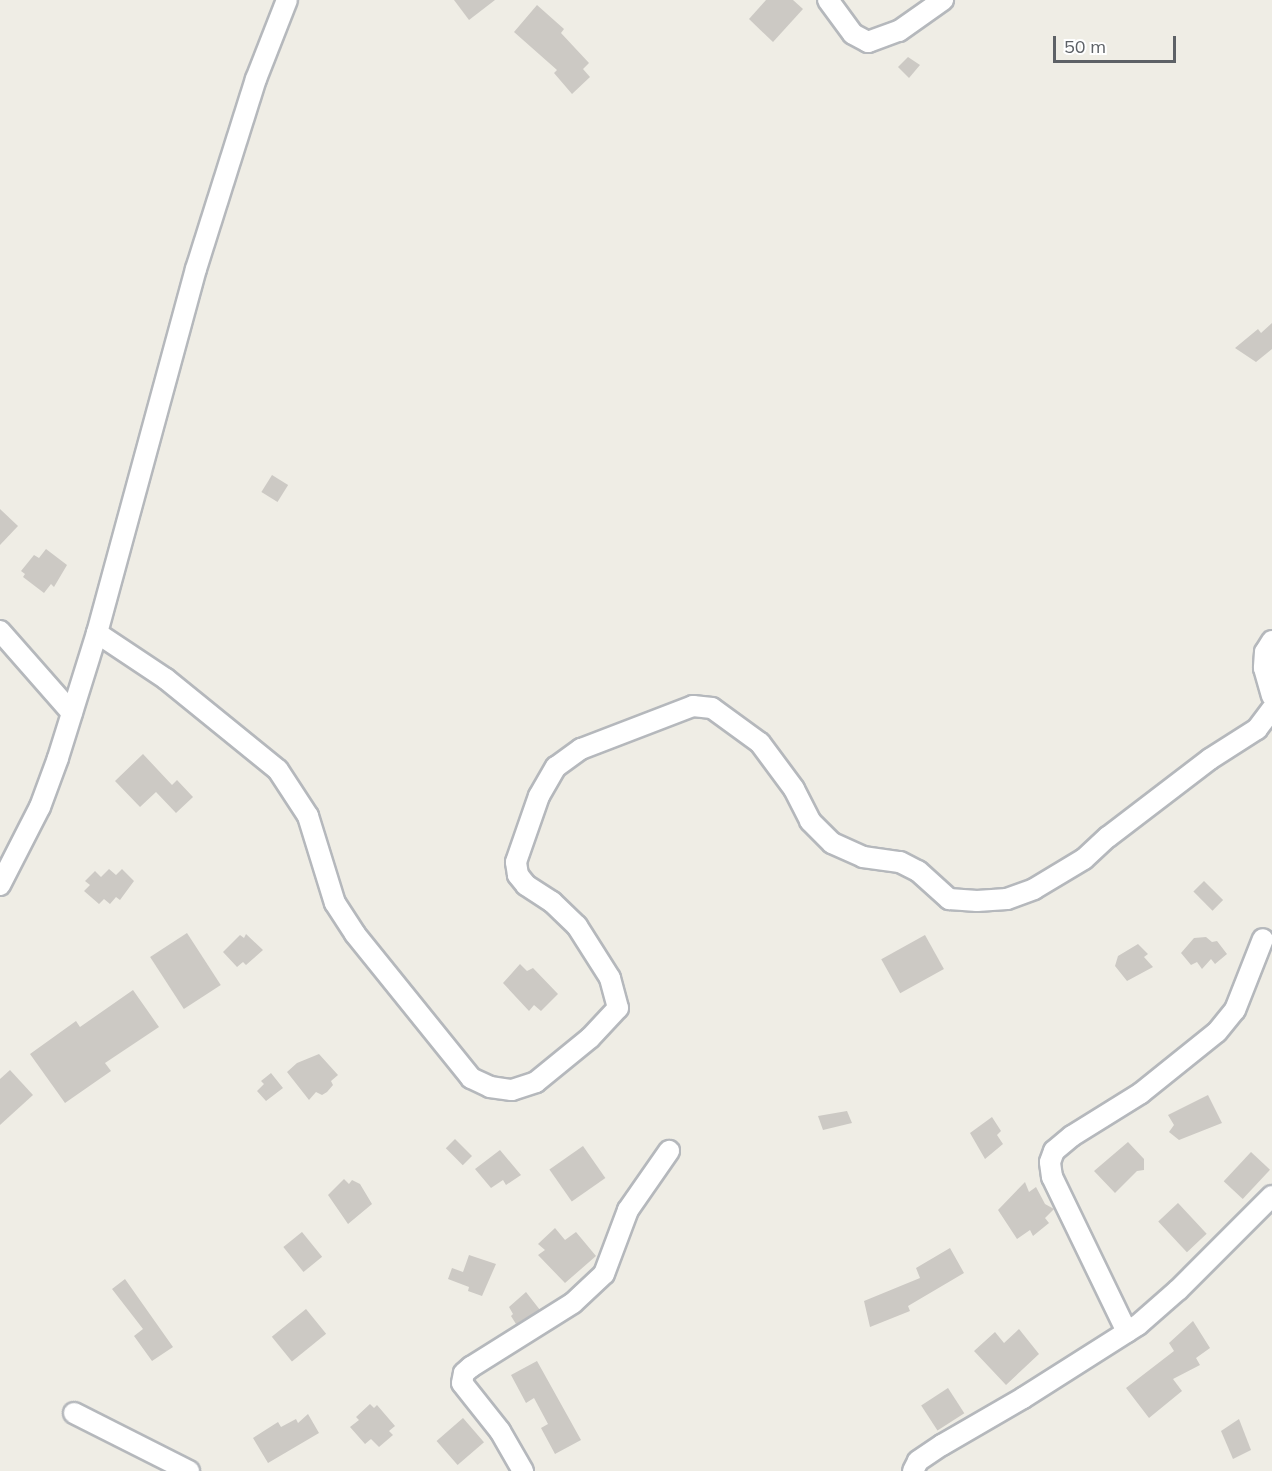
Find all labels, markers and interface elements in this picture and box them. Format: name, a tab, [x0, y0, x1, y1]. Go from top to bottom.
scale bar	[1056, 24, 1179, 62]
text: 50 m	[1064, 35, 1106, 58]

